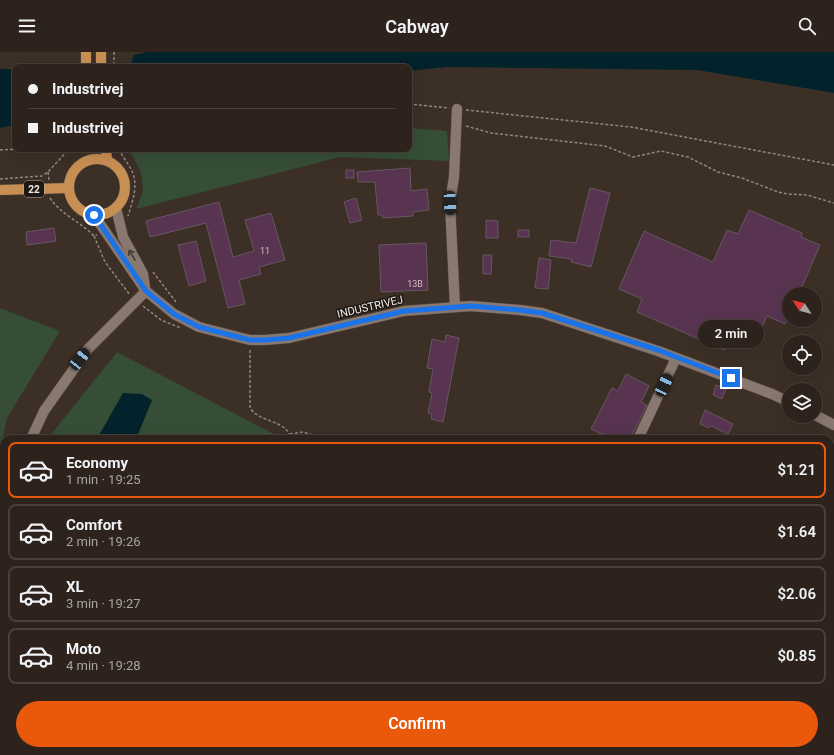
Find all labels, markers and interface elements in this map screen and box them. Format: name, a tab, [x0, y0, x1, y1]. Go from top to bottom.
icon: menu	[16, 15, 38, 37]
icon: search	[796, 15, 818, 37]
text: Cabway	[385, 16, 449, 37]
text: Industrivej	[52, 80, 123, 98]
text: Industrivej	[52, 119, 123, 137]
road number: 22	[24, 181, 44, 197]
car	[443, 191, 457, 215]
route start	[85, 206, 103, 224]
house number: 11	[260, 246, 270, 256]
one-way arrow	[127, 249, 135, 261]
house number: 13B	[407, 279, 423, 289]
north arrow	[782, 287, 822, 327]
map controls	[782, 287, 822, 423]
street label: INDUSTRIVEJ	[336, 293, 404, 321]
callout: 2 min	[698, 320, 764, 348]
text: 2 min	[715, 326, 747, 341]
button: locate	[782, 335, 822, 375]
car	[68, 346, 92, 372]
route end	[722, 369, 740, 387]
car	[653, 372, 675, 398]
button: layers	[782, 383, 822, 423]
icon: car	[18, 452, 54, 488]
text: Economy	[66, 454, 128, 472]
text: $1.21	[777, 461, 816, 479]
text: 1 min · 19:25	[66, 472, 141, 487]
icon: car	[18, 514, 54, 550]
text: Comfort	[66, 516, 122, 534]
text: $1.64	[777, 523, 816, 541]
text: 2 min · 19:26	[66, 534, 141, 549]
icon: car	[18, 576, 54, 612]
text: XL	[66, 578, 84, 596]
text: $2.06	[777, 585, 816, 603]
text: 3 min · 19:27	[66, 596, 141, 611]
icon: car	[18, 638, 54, 674]
text: Moto	[66, 640, 101, 658]
text: $0.85	[777, 647, 816, 665]
text: 4 min · 19:28	[66, 658, 141, 673]
button: Confirm	[16, 701, 818, 747]

